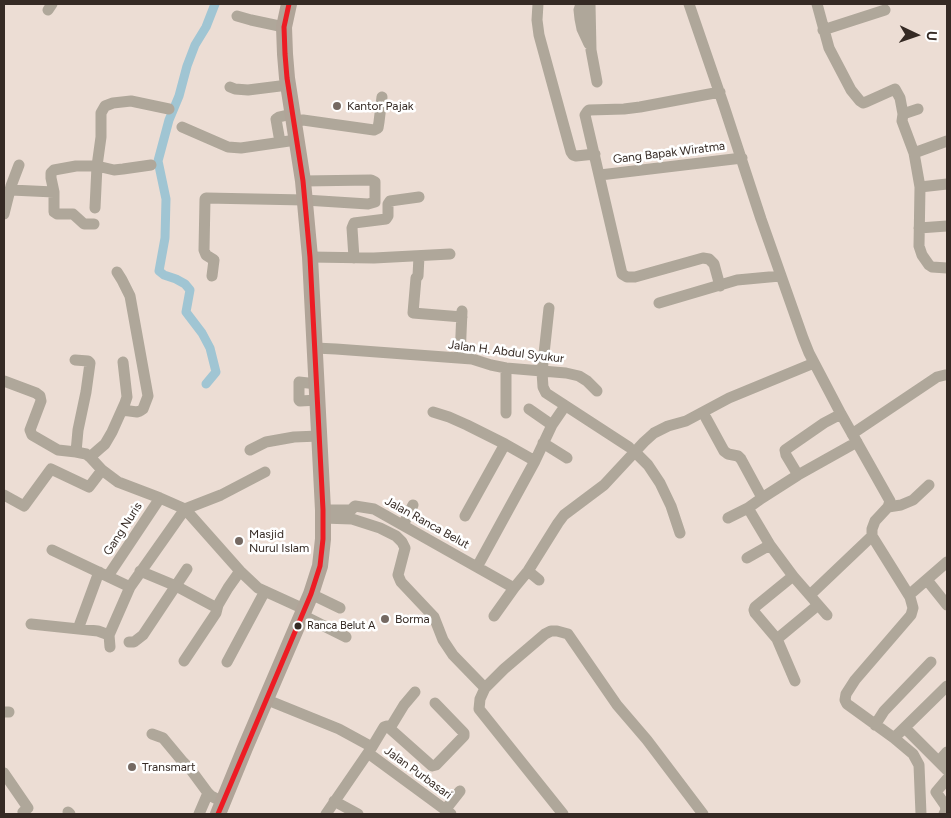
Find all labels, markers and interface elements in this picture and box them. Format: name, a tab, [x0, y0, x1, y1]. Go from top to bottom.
north arrow	[891, 10, 941, 60]
text: U	[923, 30, 940, 41]
place label: Kantor Pajak	[347, 99, 414, 113]
marker: Kantor Pajak	[331, 100, 343, 112]
street label: Gang Bapak Wiratma	[612, 139, 726, 167]
street label: Jalan H. Abdul Syukur	[447, 338, 565, 366]
street label: Jalan Ranca Belut	[382, 494, 472, 552]
street label: Gang Nuris	[101, 500, 145, 558]
place label: Masjid Nurul Islam	[249, 527, 309, 555]
marker: Masjid Nurul Islam	[233, 535, 245, 547]
place label: Borma	[395, 612, 430, 626]
marker: Borma	[379, 613, 391, 625]
place label: Ranca Belut A	[307, 619, 376, 633]
marker: Ranca Belut A	[293, 621, 303, 631]
street label: Jalan Purbasari	[381, 744, 455, 802]
place label: Transmart	[142, 760, 195, 774]
marker: Transmart	[126, 761, 138, 773]

